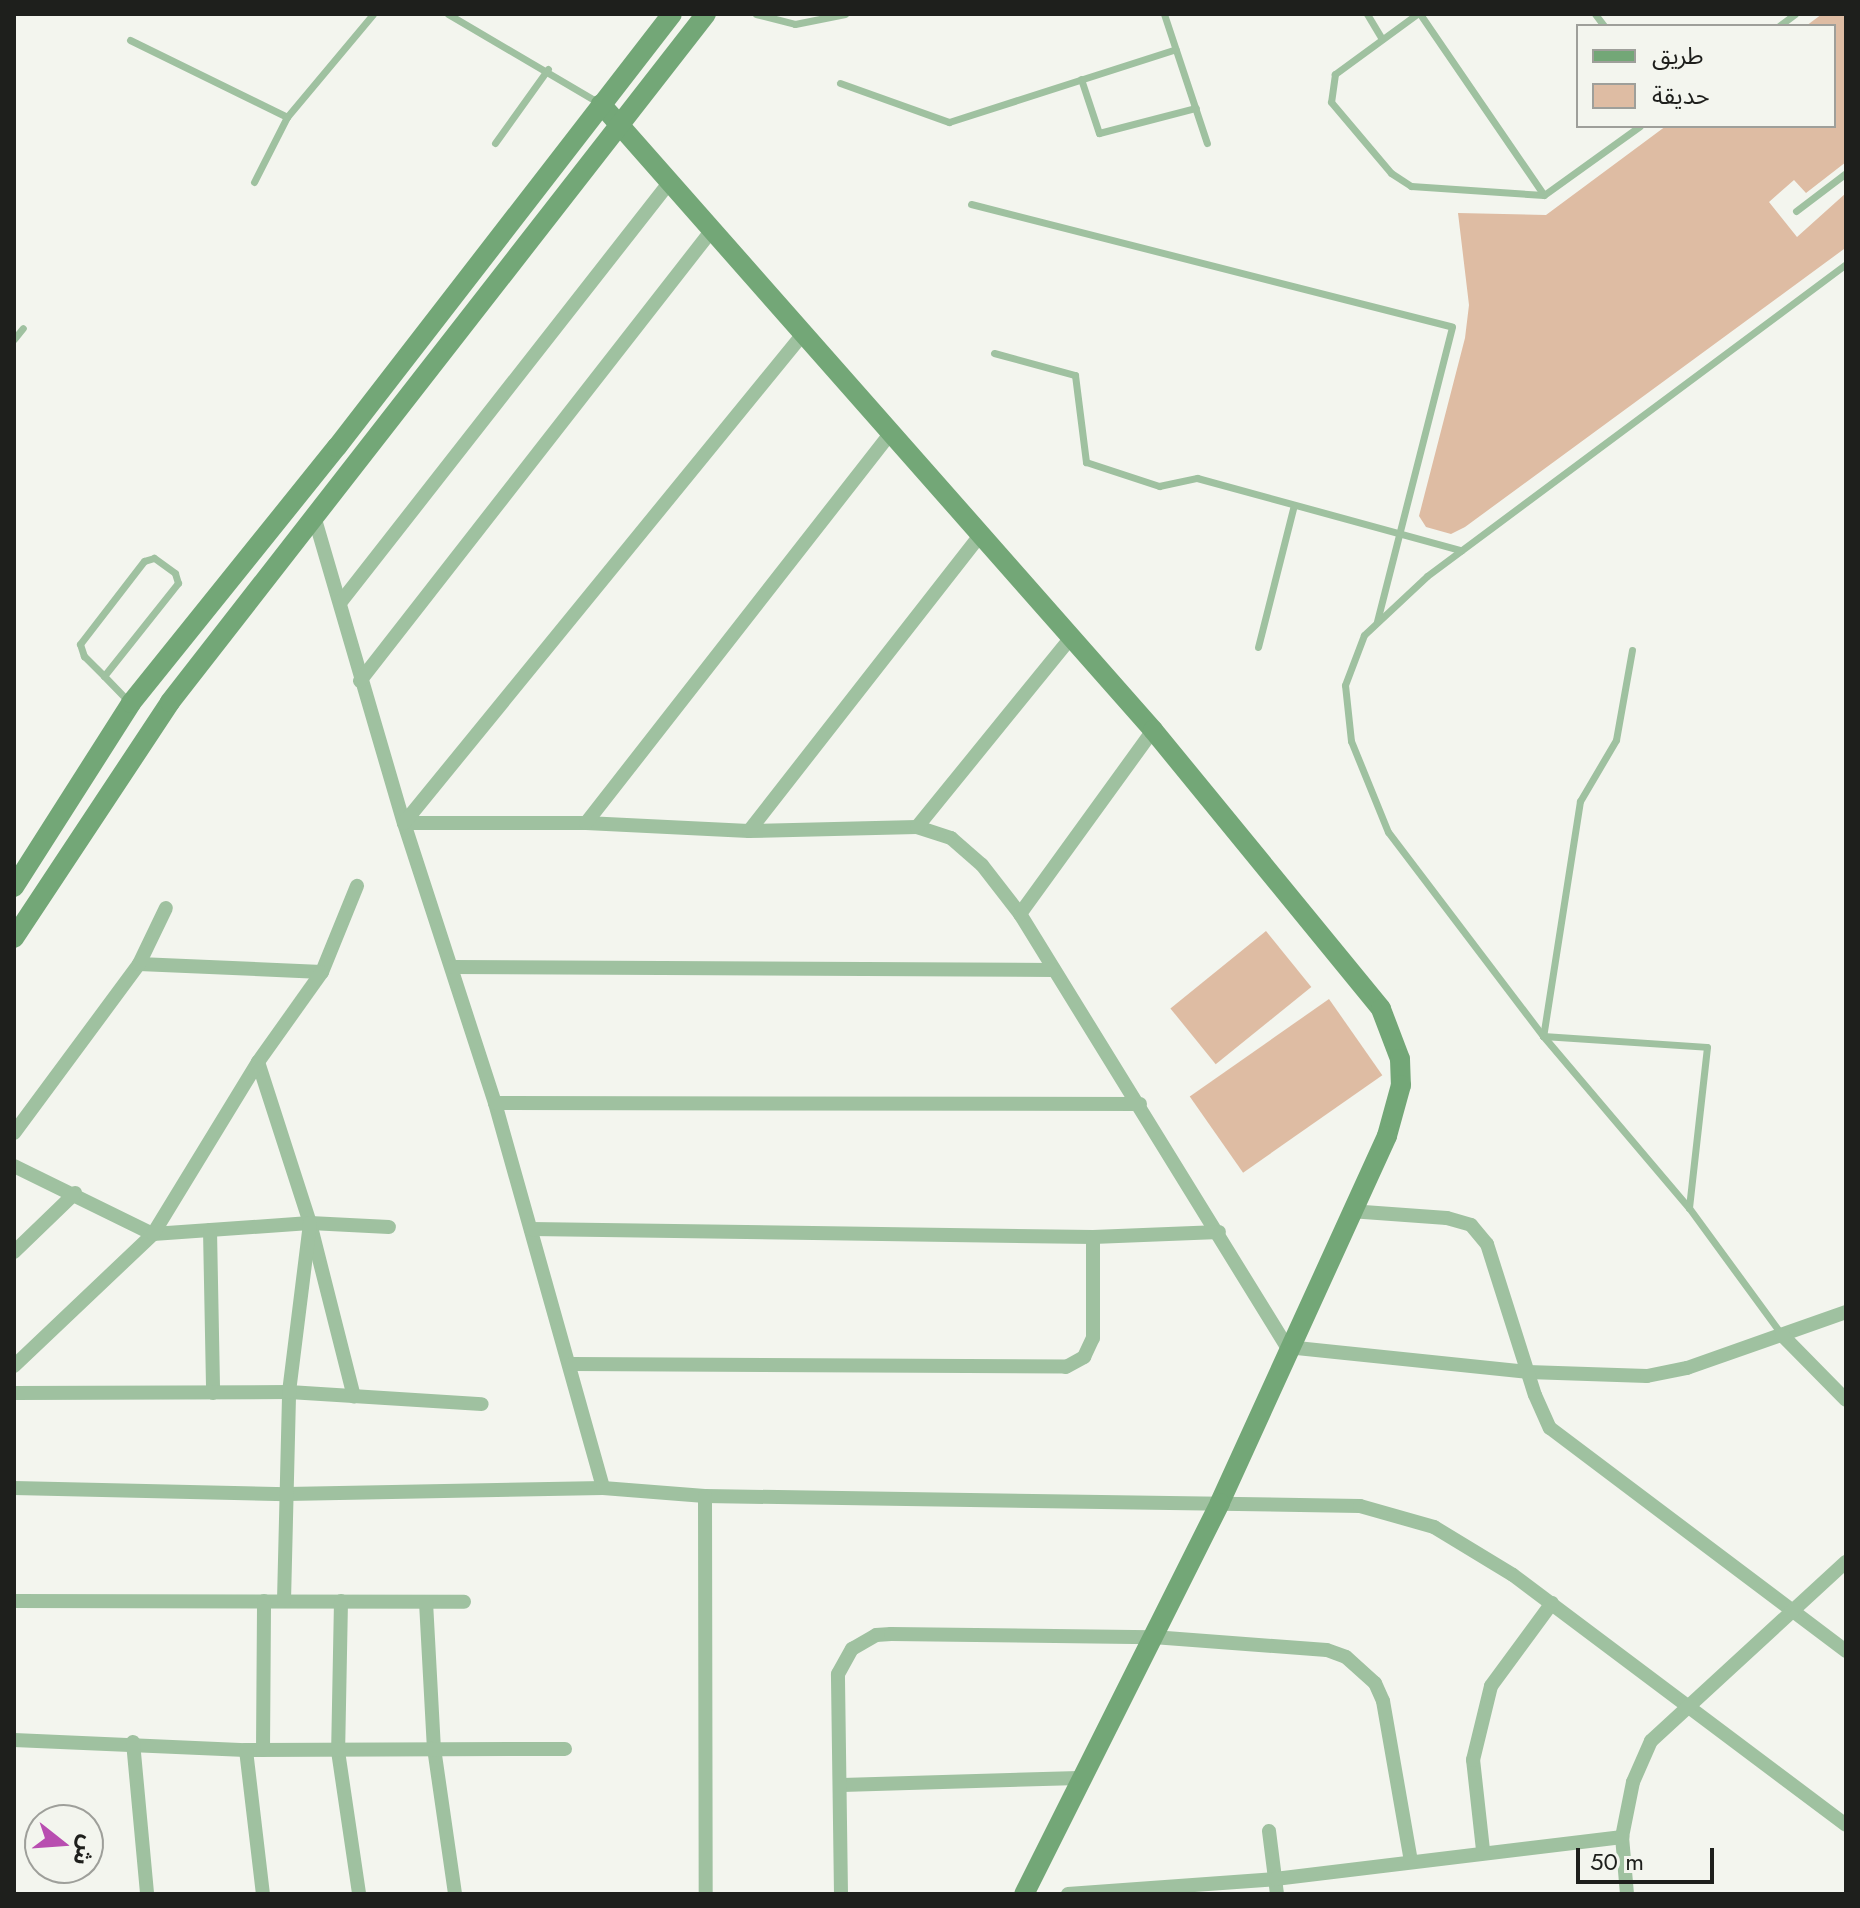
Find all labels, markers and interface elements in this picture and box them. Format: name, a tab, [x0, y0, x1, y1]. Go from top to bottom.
legend	[1576, 24, 1836, 128]
text: طريق	[1652, 38, 1704, 73]
text: حديقة	[1652, 78, 1710, 113]
north arrow	[24, 1804, 104, 1884]
text: ش	[65, 1831, 105, 1870]
scale bar	[1580, 1832, 1718, 1882]
text: 50 m	[1590, 1844, 1644, 1879]

